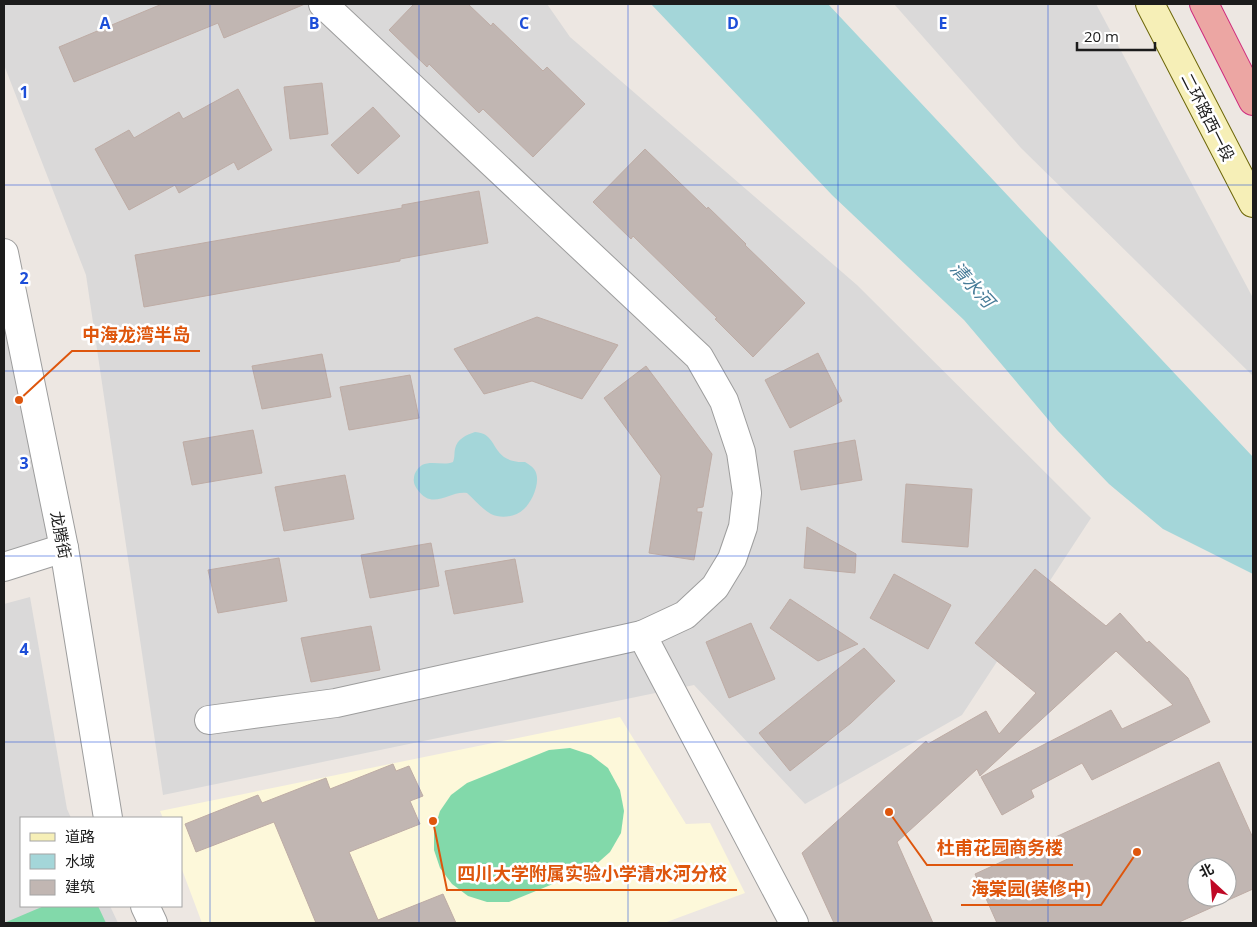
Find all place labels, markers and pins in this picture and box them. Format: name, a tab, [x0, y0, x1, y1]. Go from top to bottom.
callout: 中海龙湾半岛	[72, 318, 200, 351]
callout: 杜甫花园商务楼	[927, 832, 1073, 865]
callout: 四川大学附属实验小学清水河分校	[447, 857, 737, 890]
callout: 海棠园(装修中)	[961, 872, 1101, 905]

